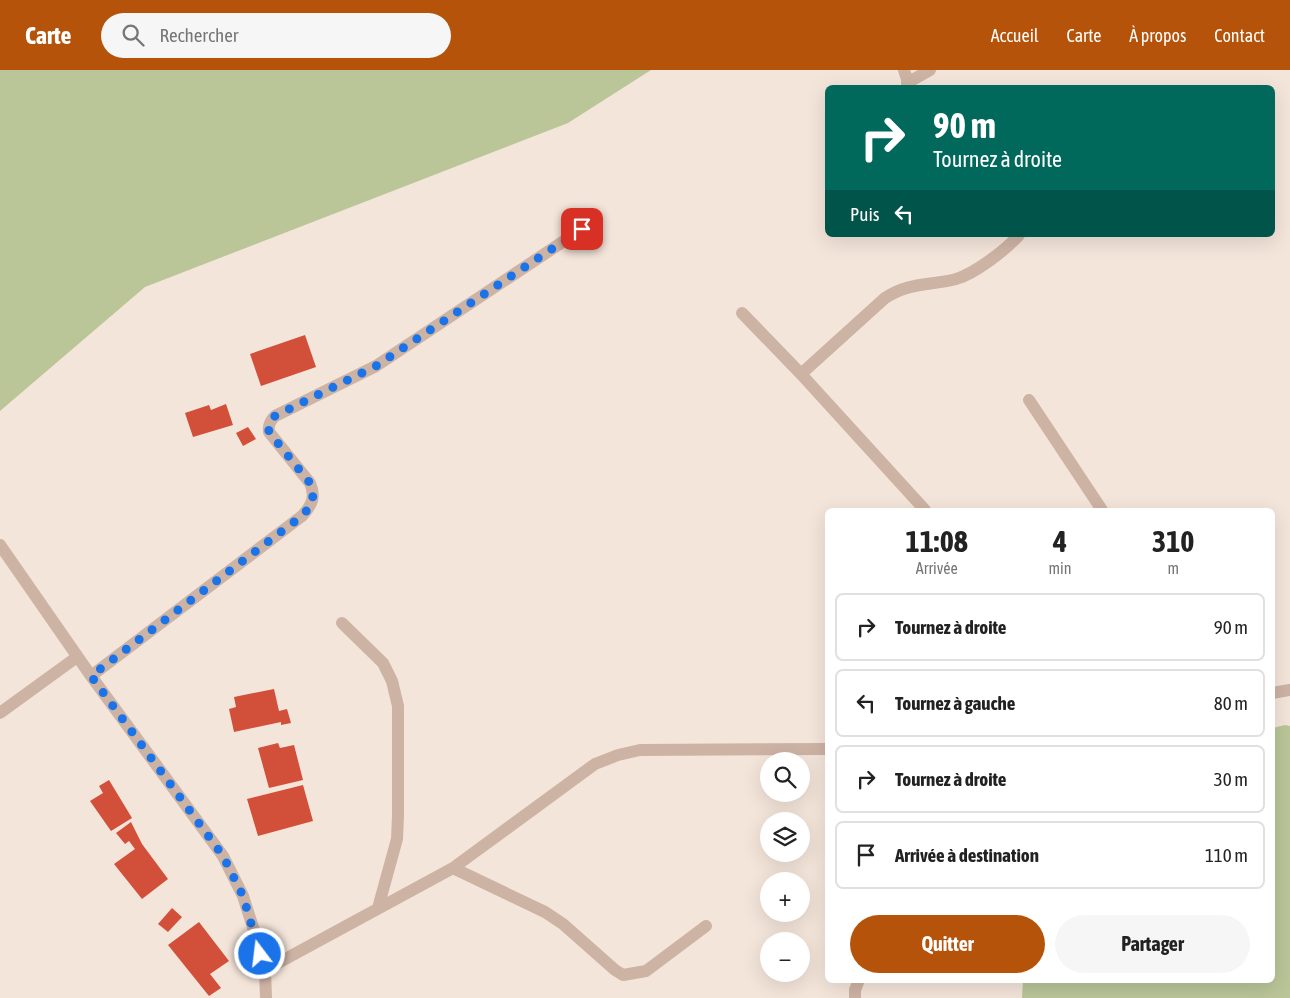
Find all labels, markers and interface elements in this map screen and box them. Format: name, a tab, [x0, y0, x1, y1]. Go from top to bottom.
search box	[101, 13, 451, 58]
icon: search	[119, 21, 147, 49]
text: Carte	[25, 22, 71, 49]
text: Rechercher	[159, 24, 238, 46]
text: Accueil	[991, 25, 1039, 46]
text: Carte	[1067, 25, 1101, 46]
text: À propos	[1129, 25, 1186, 46]
text: Contact	[1214, 25, 1265, 46]
icon: right	[850, 105, 915, 170]
text: 90 m	[933, 105, 996, 145]
text: Tournez à droite	[933, 146, 1062, 172]
icon: left	[890, 200, 918, 228]
text: Puis	[850, 203, 880, 225]
pin	[561, 208, 603, 250]
icon: arrive	[568, 215, 596, 243]
text: 11:08	[906, 524, 968, 558]
text: 4	[1053, 524, 1067, 558]
text: 310	[1152, 524, 1194, 558]
text: Arrivée	[916, 559, 958, 577]
text: min	[1049, 559, 1072, 577]
text: m	[1167, 559, 1179, 577]
icon: right	[852, 613, 880, 641]
text: Tournez à droite	[895, 616, 1006, 638]
text: 90 m	[1214, 616, 1248, 638]
icon: left	[852, 689, 880, 717]
text: Tournez à gauche	[895, 692, 1015, 714]
text: 80 m	[1214, 692, 1248, 714]
map controls	[760, 752, 810, 982]
button: search	[760, 752, 810, 802]
icon: right	[852, 765, 880, 793]
text: Tournez à droite	[895, 768, 1006, 790]
text: 30 m	[1214, 768, 1248, 790]
button: layers	[760, 812, 810, 862]
icon: arrive	[852, 841, 880, 869]
text: Arrivée à destination	[895, 844, 1039, 866]
text: 110 m	[1205, 844, 1248, 866]
button: +	[760, 872, 810, 922]
button: Quitter	[850, 915, 1045, 973]
button: Partager	[1055, 915, 1250, 973]
position arrow	[233, 927, 285, 979]
button: −	[760, 932, 810, 982]

